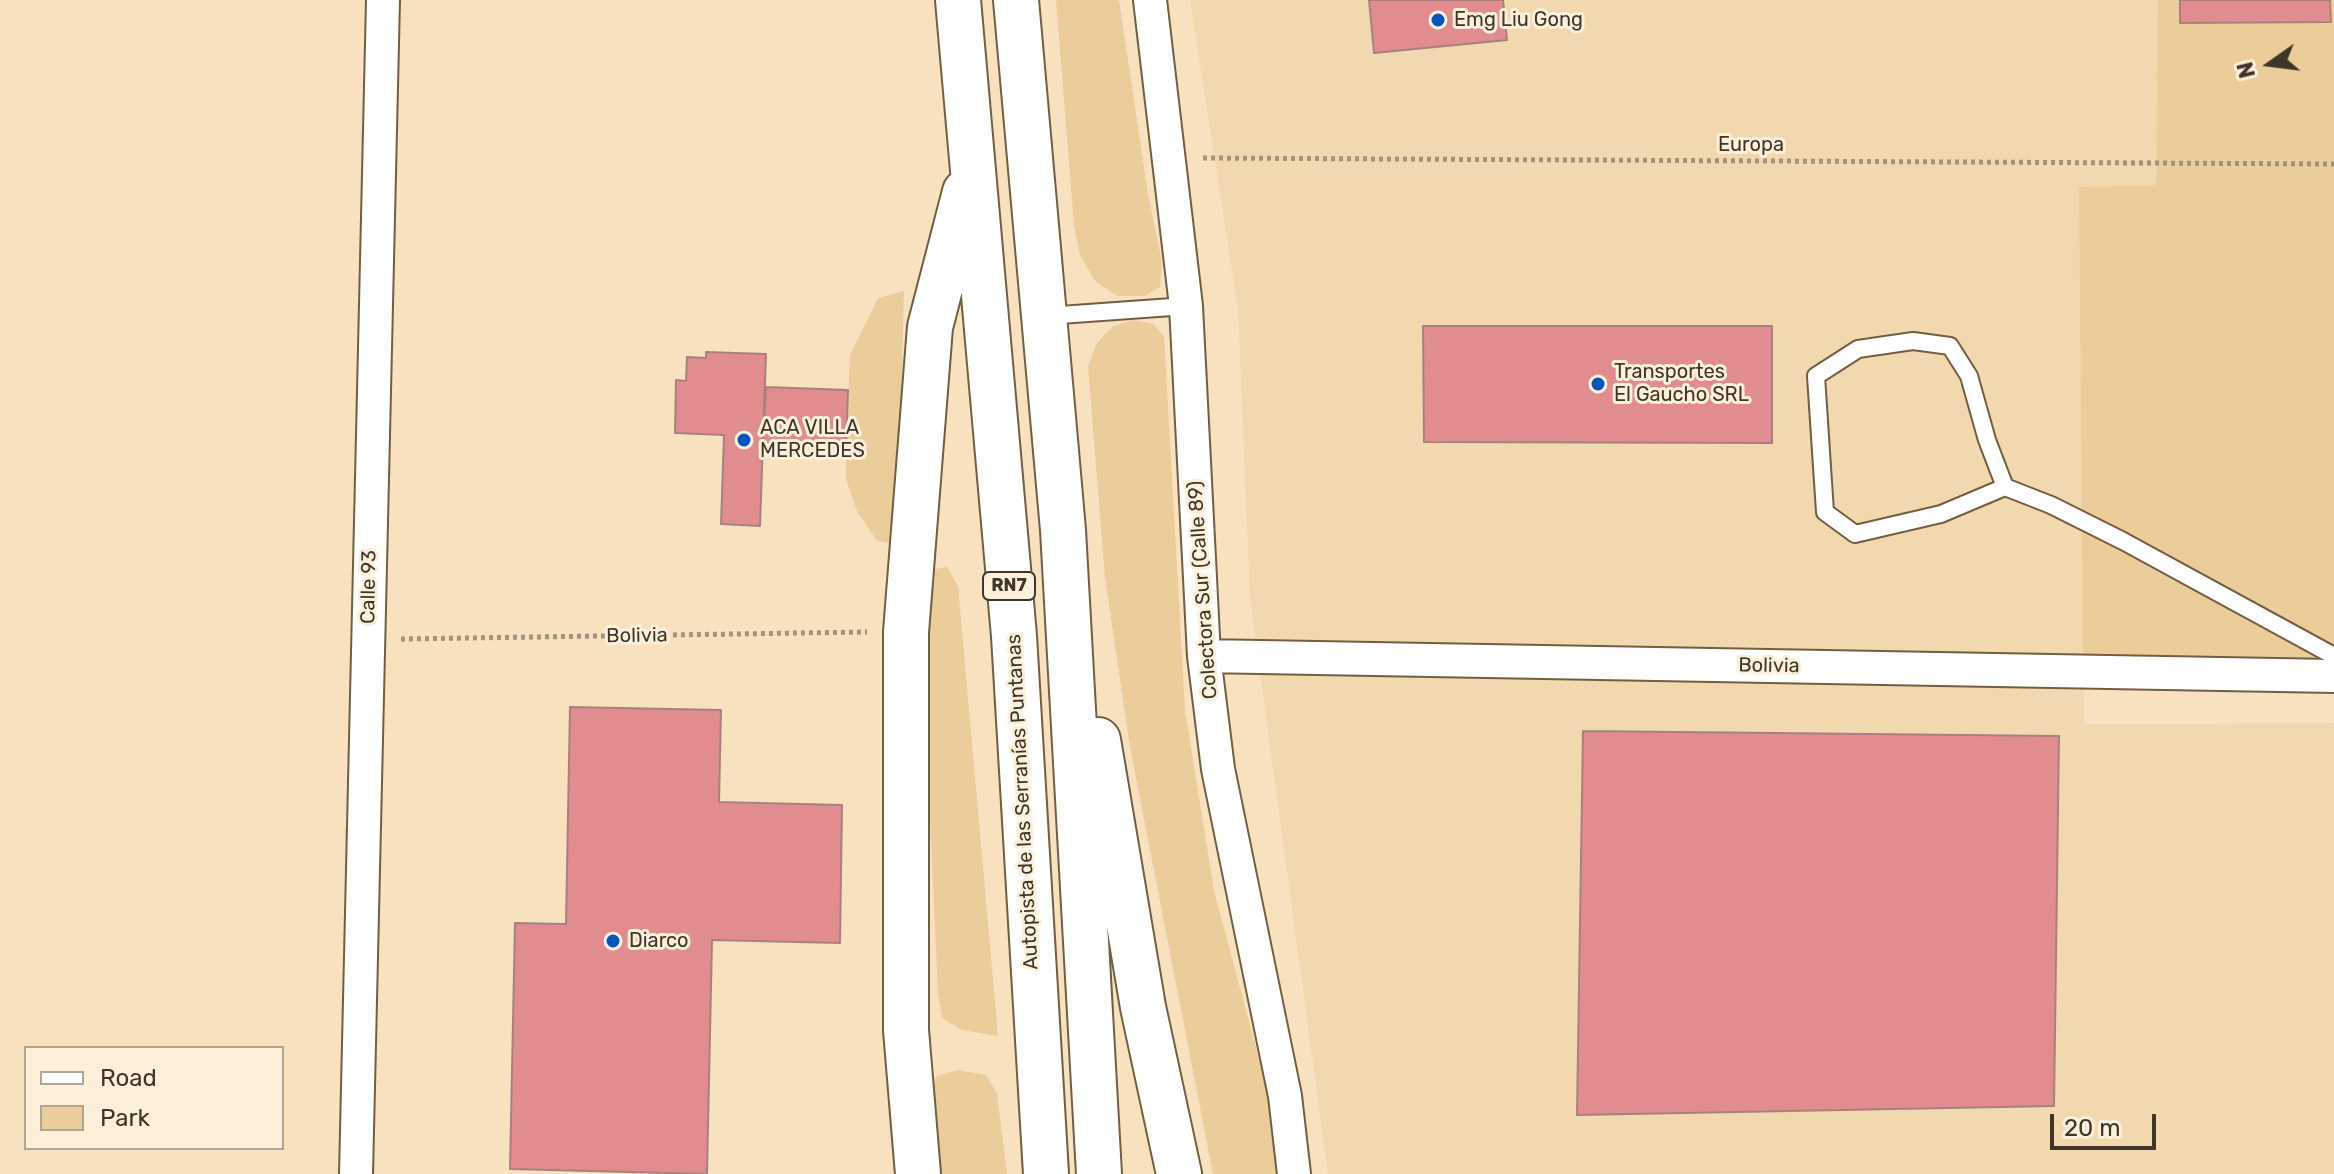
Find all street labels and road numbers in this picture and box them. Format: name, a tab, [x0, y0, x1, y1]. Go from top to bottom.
street label: Europa	[1718, 133, 1784, 157]
street label: Colectora Sur (Calle 89)	[1183, 480, 1223, 700]
street label: Calle 93	[356, 550, 382, 624]
road number: RN7	[983, 572, 1035, 600]
street label: Bolivia	[606, 623, 668, 649]
street label: Autopista de las Serranías Puntanas	[1002, 634, 1044, 970]
street label: Bolivia	[1738, 653, 1800, 679]

